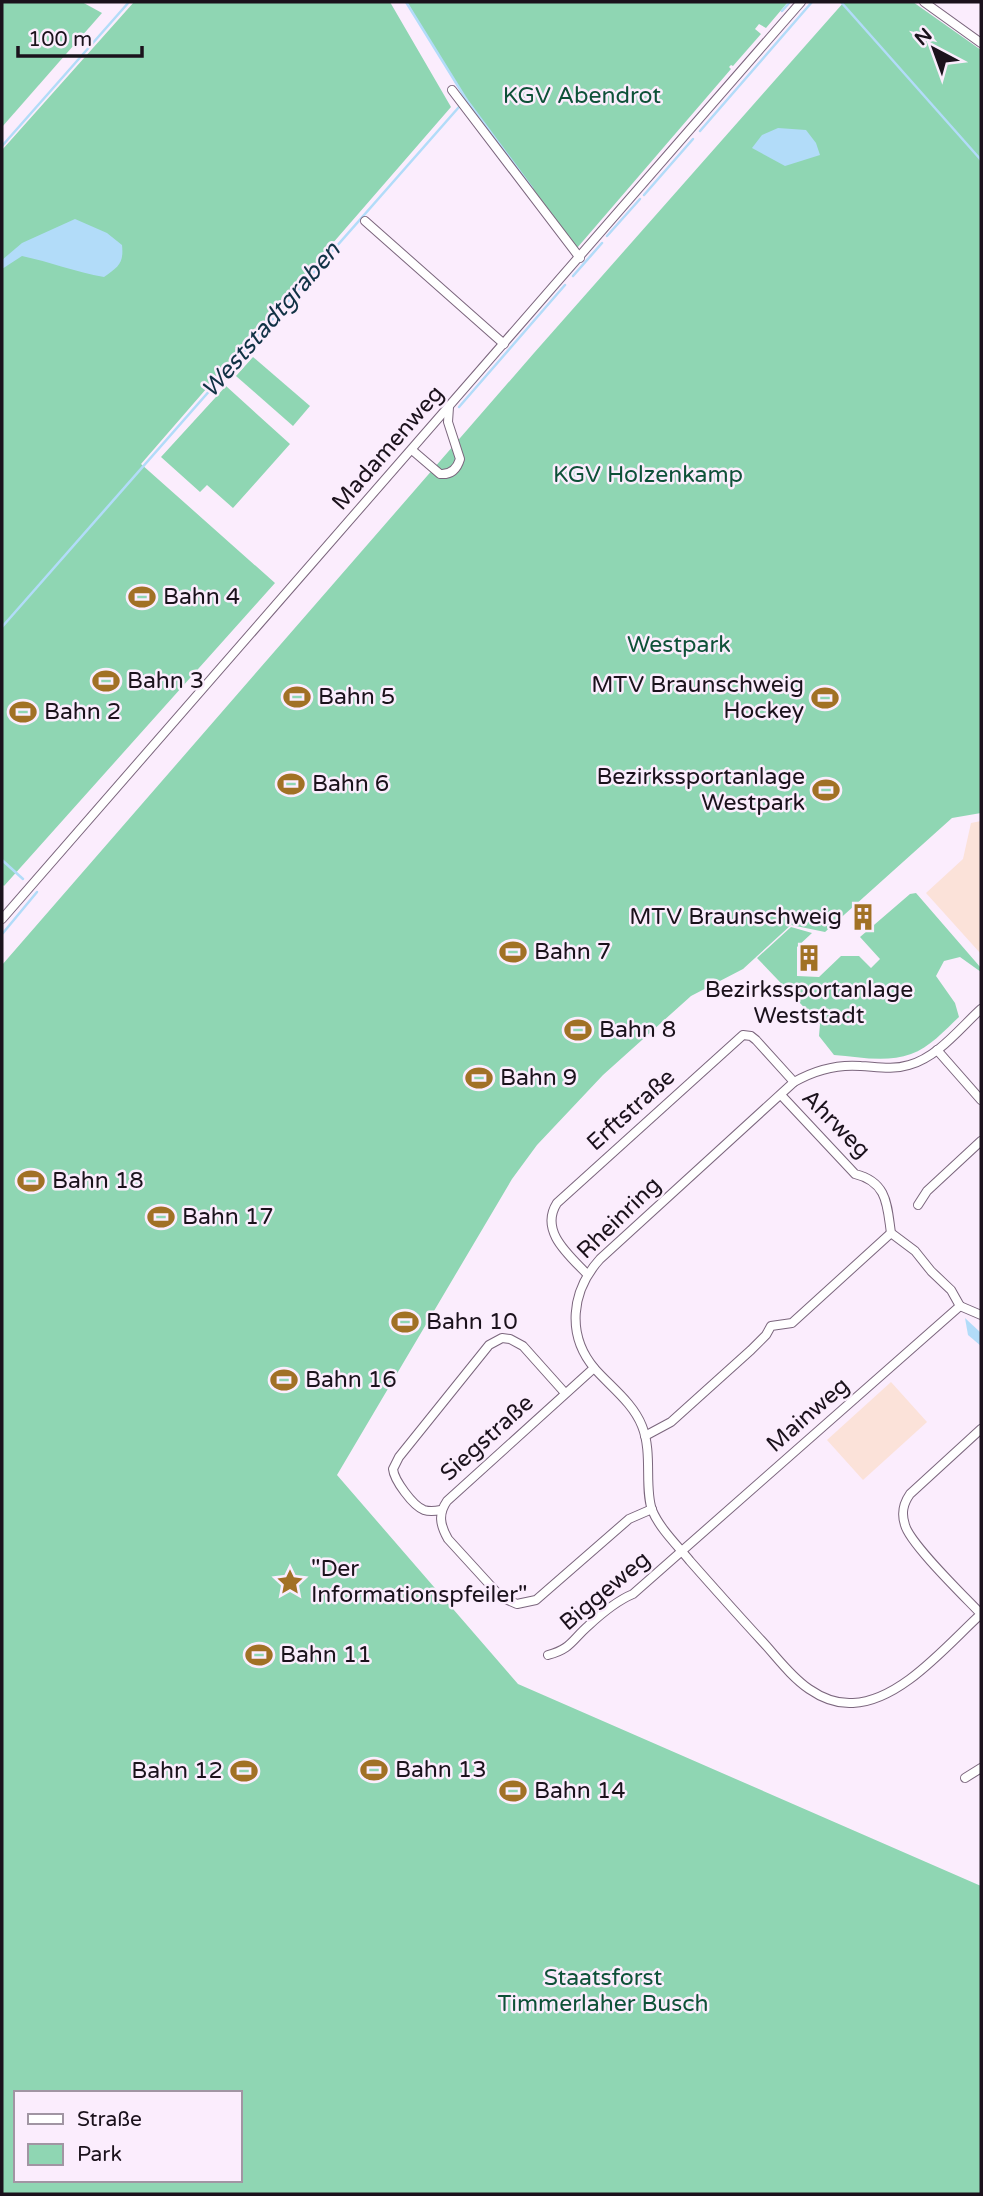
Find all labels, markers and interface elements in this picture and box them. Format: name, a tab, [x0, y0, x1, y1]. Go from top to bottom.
scale bar	[18, 14, 142, 58]
north arrow	[899, 14, 969, 84]
text: N	[911, 24, 936, 50]
text: 100 m	[28, 27, 92, 52]
park label: KGV Abendrot	[503, 82, 661, 110]
water label: Weststadtgraben	[196, 235, 347, 404]
street label: Madamenweg	[326, 380, 450, 516]
park label: KGV Holzenkamp	[553, 461, 743, 489]
sports icon: Bahn 4	[127, 582, 157, 612]
place label: Bahn 4	[163, 583, 240, 611]
park label: Westpark	[627, 631, 731, 659]
sports icon: Bahn 3	[91, 666, 121, 696]
place label: Bahn 3	[127, 667, 204, 695]
place label: MTV Braunschweig Hockey	[591, 671, 804, 725]
sports icon: Bahn 5	[282, 682, 312, 712]
place label: Bahn 5	[318, 683, 395, 711]
sports icon: MTV Braunschweig Hockey	[810, 683, 840, 713]
sports icon: Bahn 2	[8, 697, 38, 727]
place label: Bahn 2	[44, 698, 121, 726]
place label: Bezirkssportanlage Westpark	[596, 763, 805, 817]
sports icon: Bahn 6	[276, 769, 306, 799]
place label: Bahn 6	[312, 770, 389, 798]
sports icon: Bezirkssportanlage Westpark	[811, 775, 841, 805]
building icon: MTV Braunschweig	[848, 902, 878, 932]
place label: MTV Braunschweig	[629, 903, 842, 931]
sports icon: Bahn 7	[498, 937, 528, 967]
place label: Bahn 7	[534, 938, 611, 966]
building icon: Bezirkssportanlage Weststadt	[794, 943, 824, 973]
place label: Bezirkssportanlage Weststadt	[705, 976, 913, 1030]
sports icon: Bahn 8	[563, 1015, 593, 1045]
place label: Bahn 8	[599, 1016, 676, 1044]
sports icon: Bahn 9	[464, 1063, 494, 1093]
street label: Erftstraße	[581, 1063, 681, 1157]
place label: Bahn 9	[500, 1064, 577, 1092]
street label: Ahrweg	[796, 1084, 876, 1164]
sports icon: Bahn 18	[16, 1166, 46, 1196]
place label: Bahn 18	[52, 1167, 144, 1195]
street label: Rheinring	[571, 1171, 667, 1265]
sports icon: Bahn 17	[146, 1202, 176, 1232]
place label: Bahn 17	[182, 1203, 274, 1231]
sports icon: Bahn 10	[390, 1307, 420, 1337]
place label: Bahn 10	[426, 1308, 518, 1336]
sports icon: Bahn 16	[269, 1365, 299, 1395]
place label: Bahn 16	[305, 1366, 397, 1394]
street label: Mainweg	[761, 1372, 855, 1458]
street label: Siegstraße	[435, 1389, 539, 1487]
street label: Biggeweg	[554, 1545, 656, 1637]
place label: "Der Informationspfeiler"	[311, 1555, 528, 1609]
place icon: "Der Informationspfeiler"	[275, 1567, 305, 1597]
sports icon: Bahn 11	[244, 1640, 274, 1670]
place label: Bahn 11	[280, 1641, 372, 1669]
sports icon: Bahn 13	[359, 1755, 389, 1785]
sports icon: Bahn 12	[229, 1756, 259, 1786]
place label: Bahn 13	[395, 1756, 487, 1784]
place label: Bahn 12	[131, 1757, 223, 1785]
sports icon: Bahn 14	[498, 1776, 528, 1806]
place label: Bahn 14	[534, 1777, 626, 1805]
park label: Staatsforst Timmerlaher Busch	[497, 1964, 709, 2018]
legend	[14, 2091, 242, 2182]
text: Straße	[77, 2107, 142, 2132]
text: Park	[77, 2142, 122, 2167]

